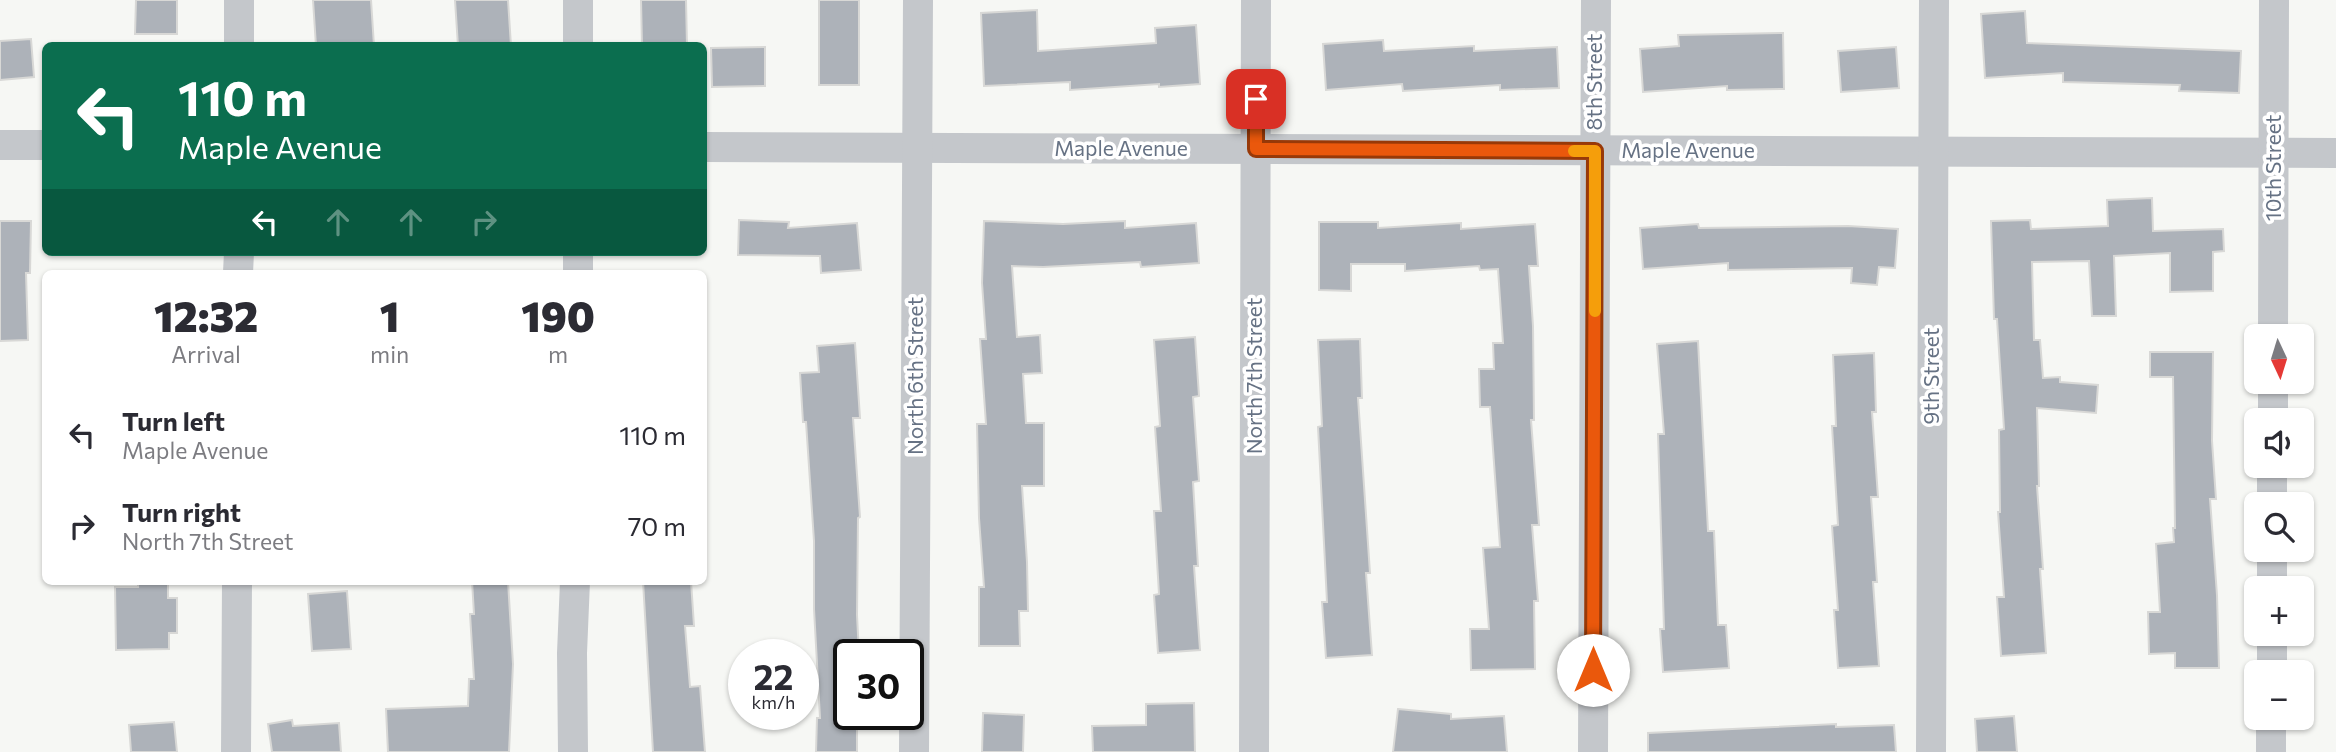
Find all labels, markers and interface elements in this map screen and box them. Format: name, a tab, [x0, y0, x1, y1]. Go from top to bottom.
street label: 8th Street	[1581, 34, 1606, 130]
text: 110 m	[178, 66, 307, 126]
pin	[1226, 69, 1286, 129]
icon: left	[63, 70, 154, 161]
icon: arrive	[1237, 80, 1275, 118]
street label: 10th Street	[2260, 115, 2285, 221]
text: Maple Avenue	[178, 126, 382, 166]
street label: Maple Avenue	[1054, 135, 1188, 160]
street label: Maple Avenue	[1621, 137, 1755, 162]
icon: left	[246, 203, 284, 241]
icon: ahead	[319, 203, 357, 241]
icon: ahead	[392, 203, 430, 241]
icon: right	[465, 203, 503, 241]
text: 12:32	[154, 289, 258, 341]
text: 1	[380, 289, 399, 341]
text: 190	[521, 289, 595, 341]
street label: North 6th Street	[902, 297, 927, 455]
street label: North 7th Street	[1241, 298, 1266, 454]
north arrow	[2244, 324, 2314, 394]
map controls	[2244, 324, 2314, 730]
street label: 9th Street	[1918, 328, 1943, 424]
text: Arrival	[171, 340, 241, 368]
text: min	[370, 340, 409, 368]
text: m	[548, 340, 568, 368]
text: Turn left	[122, 405, 225, 436]
button: sound	[2244, 408, 2314, 478]
icon: left	[63, 416, 101, 454]
text: 110 m	[619, 419, 686, 450]
text: Maple Avenue	[122, 436, 268, 464]
button: search	[2244, 492, 2314, 562]
text: Turn right	[122, 496, 241, 527]
icon: right	[63, 507, 101, 545]
text: 70 m	[628, 510, 686, 541]
text: North 7th Street	[122, 527, 293, 555]
button: +	[2244, 576, 2314, 646]
position arrow	[1556, 633, 1630, 707]
speed limit sign: 30	[833, 639, 924, 730]
text: 22	[754, 654, 793, 697]
button: −	[2244, 660, 2314, 730]
text: km/h	[752, 691, 795, 713]

